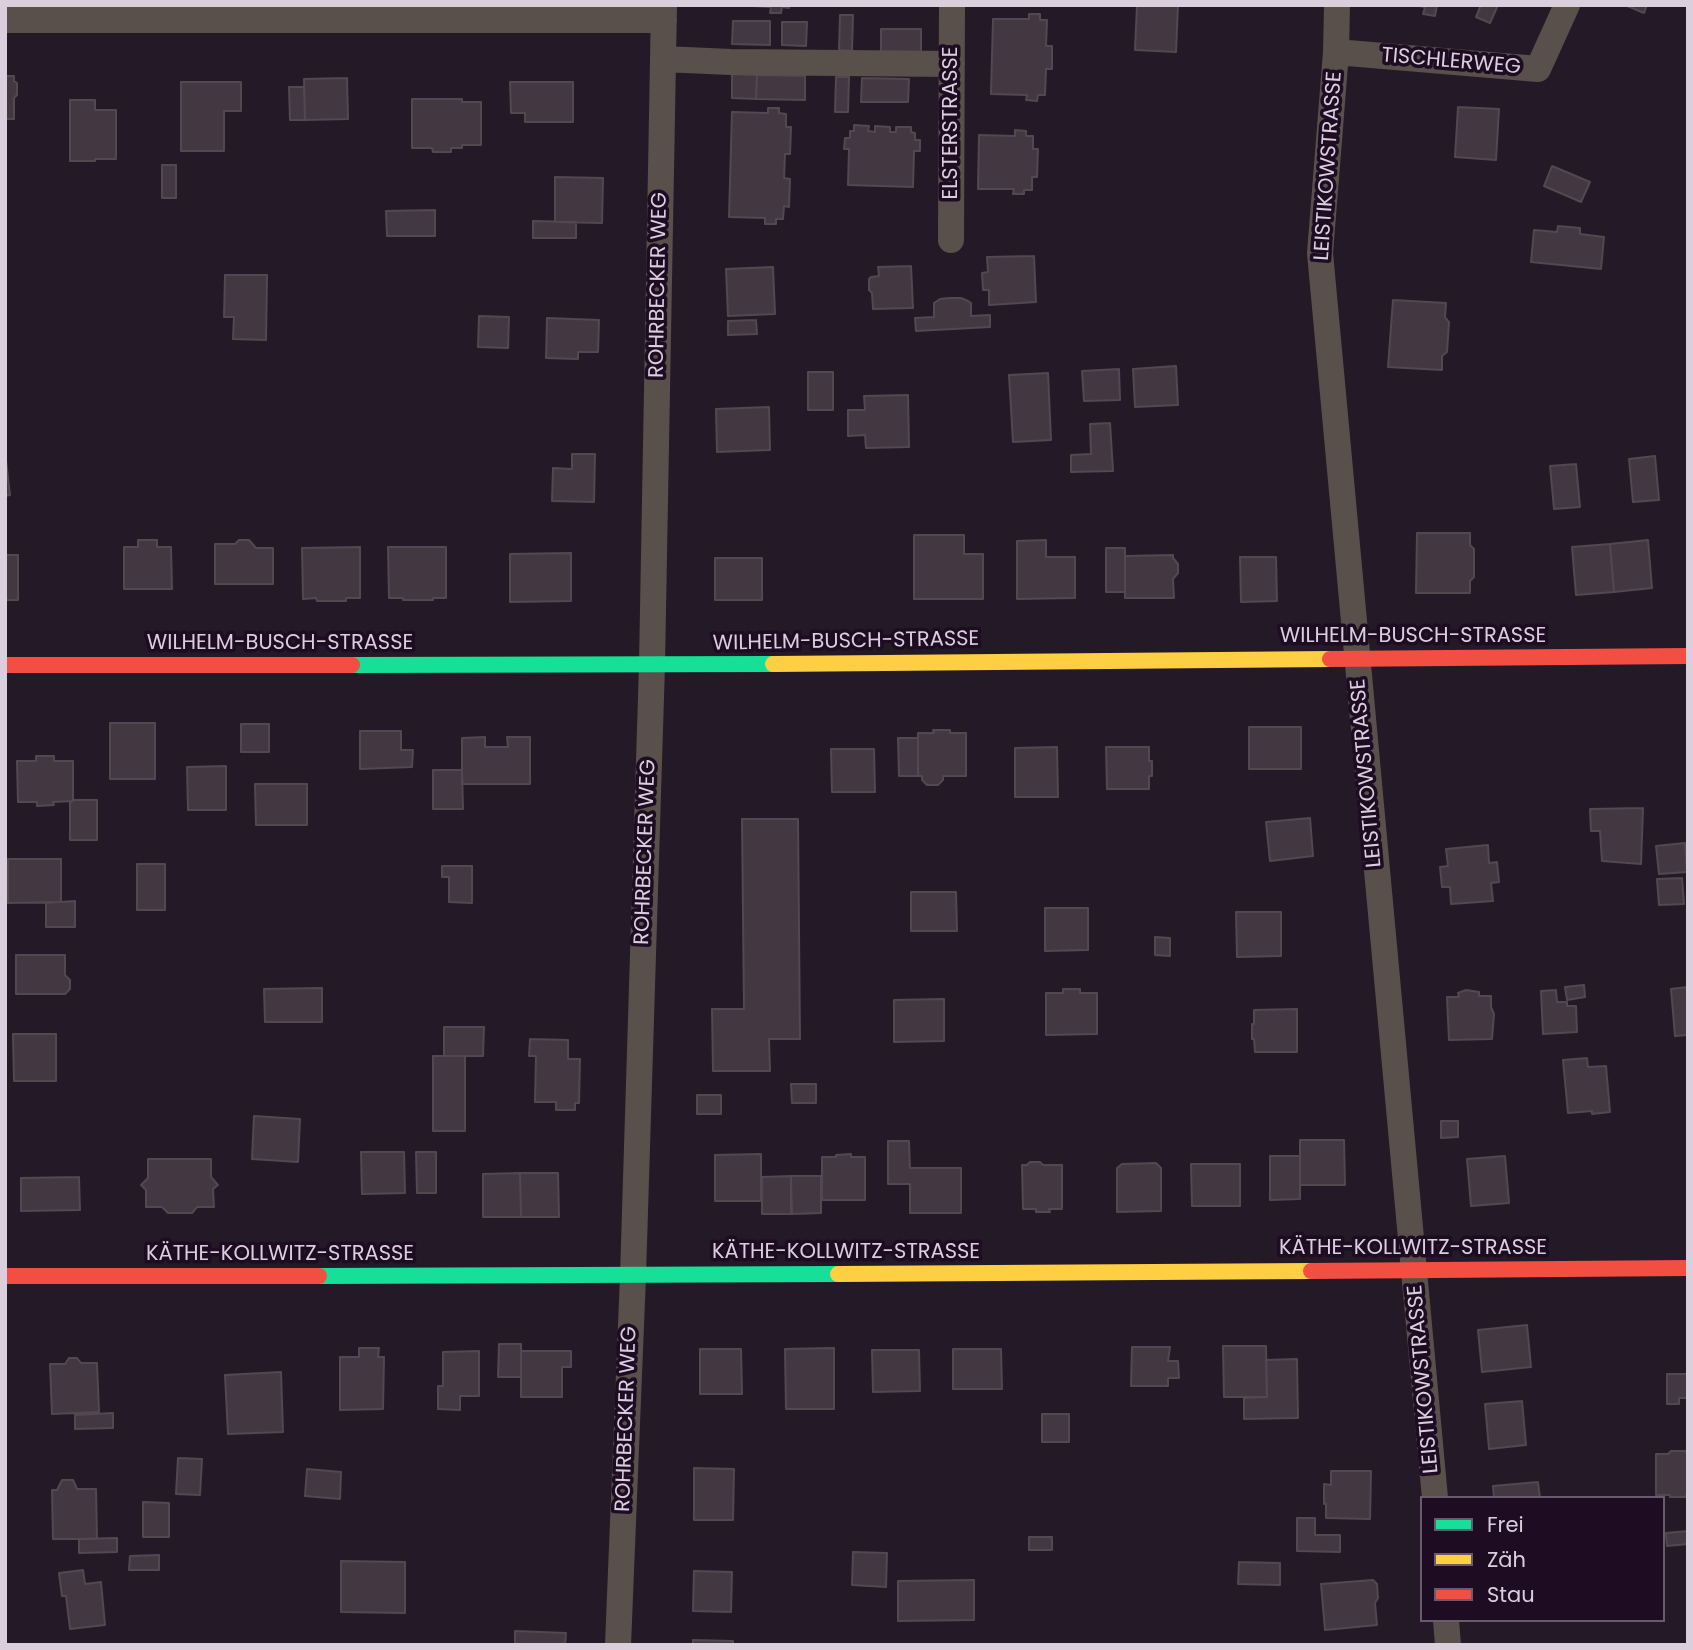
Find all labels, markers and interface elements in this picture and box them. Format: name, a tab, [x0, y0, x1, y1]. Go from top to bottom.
street label: TISCHLERWEG	[1380, 43, 1522, 81]
street label: ELSTERSTRASSE	[939, 46, 965, 200]
street label: LEISTIKOWSTRASSE	[1310, 71, 1348, 261]
street label: ROHRBECKER WEG	[645, 192, 673, 378]
street label: WILHELM-BUSCH-STRASSE	[1280, 624, 1546, 650]
street label: WILHELM-BUSCH-STRASSE	[713, 627, 979, 657]
street label: WILHELM-BUSCH-STRASSE	[147, 631, 413, 657]
street label: LEISTIKOWSTRASSE	[1346, 678, 1388, 868]
street label: ROHRBECKER WEG	[630, 759, 662, 945]
street label: KÄTHE-KOLLWITZ-STRASSE	[1279, 1236, 1547, 1262]
street label: KÄTHE-KOLLWITZ-STRASSE	[712, 1240, 980, 1266]
street label: KÄTHE-KOLLWITZ-STRASSE	[146, 1242, 414, 1268]
street label: LEISTIKOWSTRASSE	[1403, 1284, 1445, 1474]
street label: ROHRBECKER WEG	[611, 1326, 643, 1512]
legend	[1420, 1496, 1665, 1622]
text: Frei	[1487, 1510, 1524, 1539]
text: Zäh	[1487, 1545, 1526, 1574]
text: Stau	[1487, 1580, 1535, 1609]

